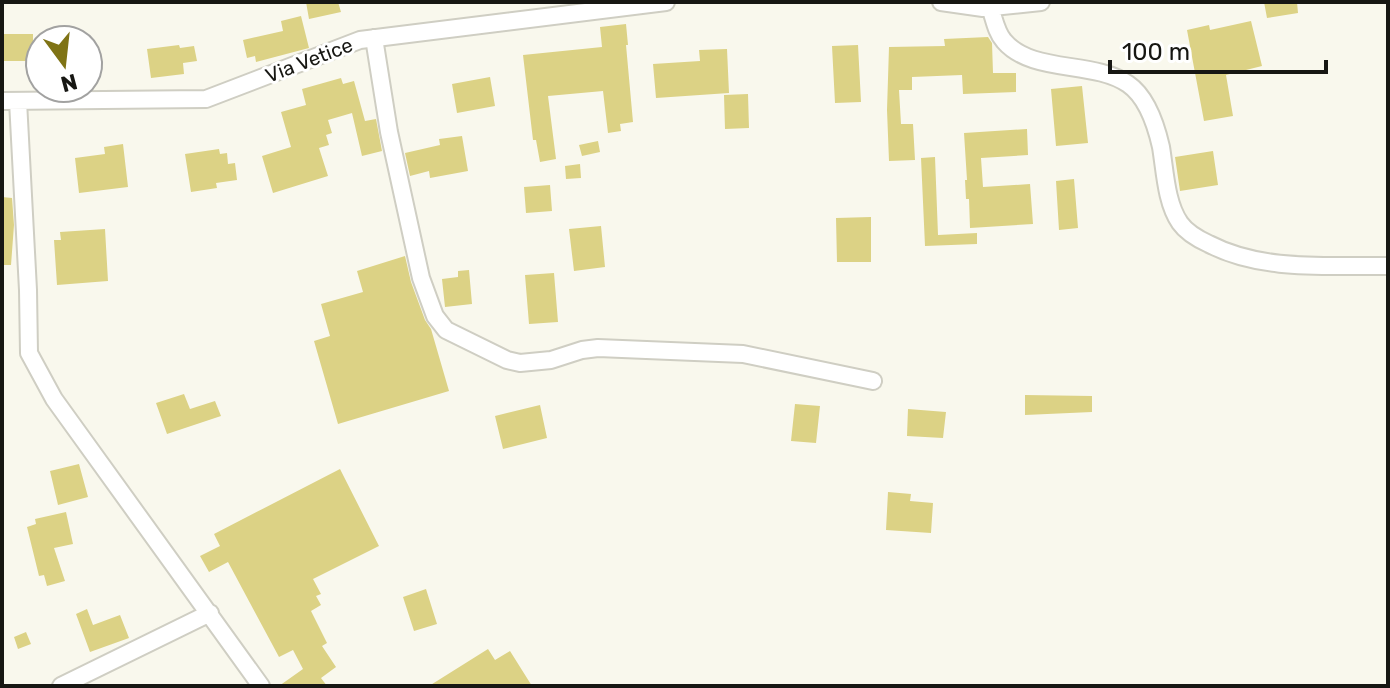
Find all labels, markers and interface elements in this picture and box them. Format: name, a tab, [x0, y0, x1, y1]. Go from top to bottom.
north arrow	[24, 24, 104, 104]
scale bar	[1110, 24, 1326, 74]
street label: Via Vetice	[262, 32, 356, 88]
text: 100 m	[1122, 38, 1190, 66]
text: N	[58, 68, 80, 98]

